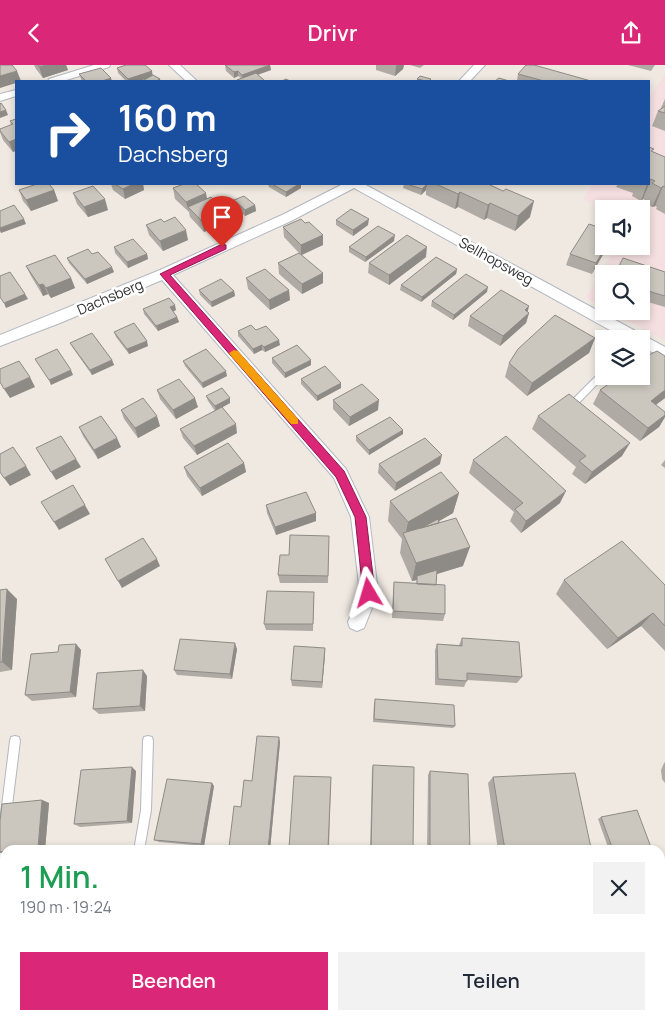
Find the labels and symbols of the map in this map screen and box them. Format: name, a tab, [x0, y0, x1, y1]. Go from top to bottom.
pin	[201, 196, 243, 247]
street label: Sellhopsweg	[456, 232, 537, 289]
street label: Dachsberg	[74, 274, 146, 319]
position arrow	[342, 566, 394, 618]

